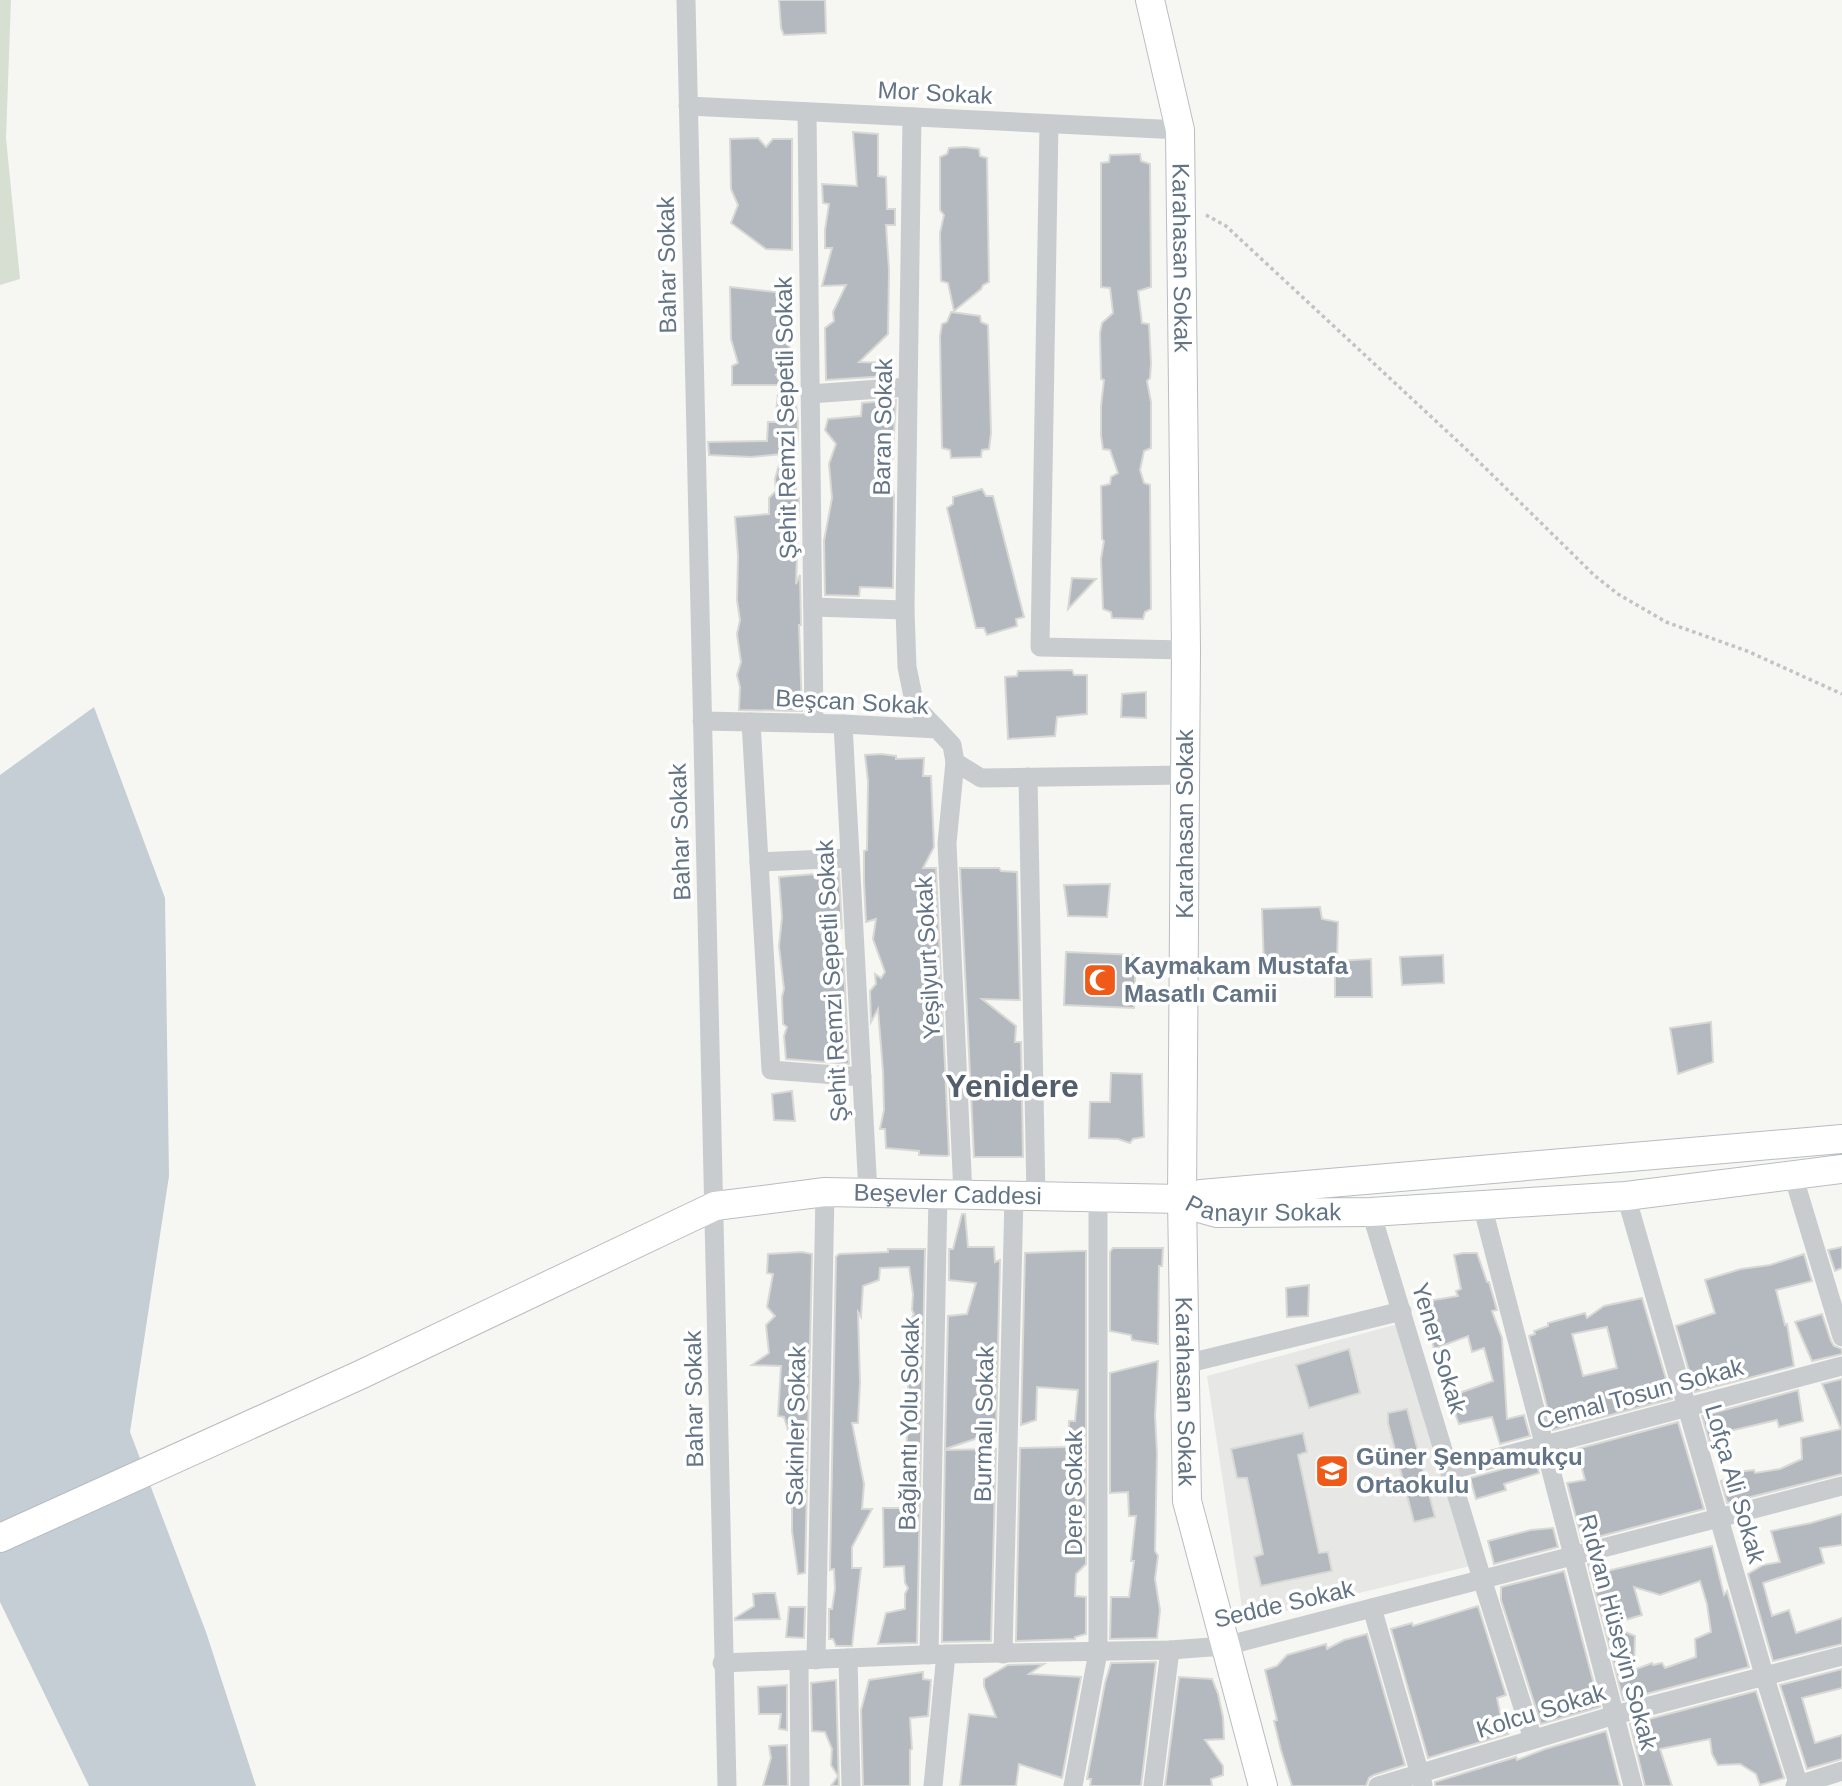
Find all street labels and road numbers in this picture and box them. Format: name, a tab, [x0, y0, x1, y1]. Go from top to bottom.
street label: Mor Sokak	[877, 76, 994, 109]
street label: Karahasan Sokak	[1167, 163, 1197, 354]
street label: Bahar Sokak	[652, 195, 681, 334]
street label: Şehit Remzi Sepetli Sokak	[770, 275, 801, 560]
street label: Baran Sokak	[868, 357, 897, 496]
street label: Beşcan Sokak	[775, 684, 930, 719]
street label: Karahasan Sokak	[1171, 728, 1198, 919]
street label: Bahar Sokak	[664, 762, 695, 901]
street label: Şehit Remzi Sepetli Sokak	[811, 838, 852, 1123]
street label: Yeşilyurt Sokak	[910, 875, 945, 1040]
street label: Beşevler Caddesi	[853, 1179, 1042, 1209]
street label: Panayır Sokak	[1181, 1189, 1342, 1226]
street label: Yener Sokak	[1407, 1279, 1472, 1417]
street label: Karahasan Sokak	[1171, 1296, 1201, 1487]
street label: Bağlantı Yolu Sokak	[893, 1316, 924, 1531]
street label: Bahar Sokak	[679, 1329, 708, 1468]
street label: Sakinler Sokak	[781, 1345, 810, 1506]
street label: Burmalı Sokak	[969, 1345, 998, 1502]
street label: Cemal Tosun Sokak	[1534, 1353, 1747, 1434]
street label: Lofça Ali Sokak	[1700, 1401, 1771, 1567]
street label: Dere Sokak	[1060, 1429, 1087, 1556]
street label: Rıdvan Hüseyin Sokak	[1574, 1511, 1663, 1754]
street label: Sedde Sokak	[1211, 1574, 1357, 1633]
street label: Kolcu Sokak	[1473, 1678, 1610, 1743]

